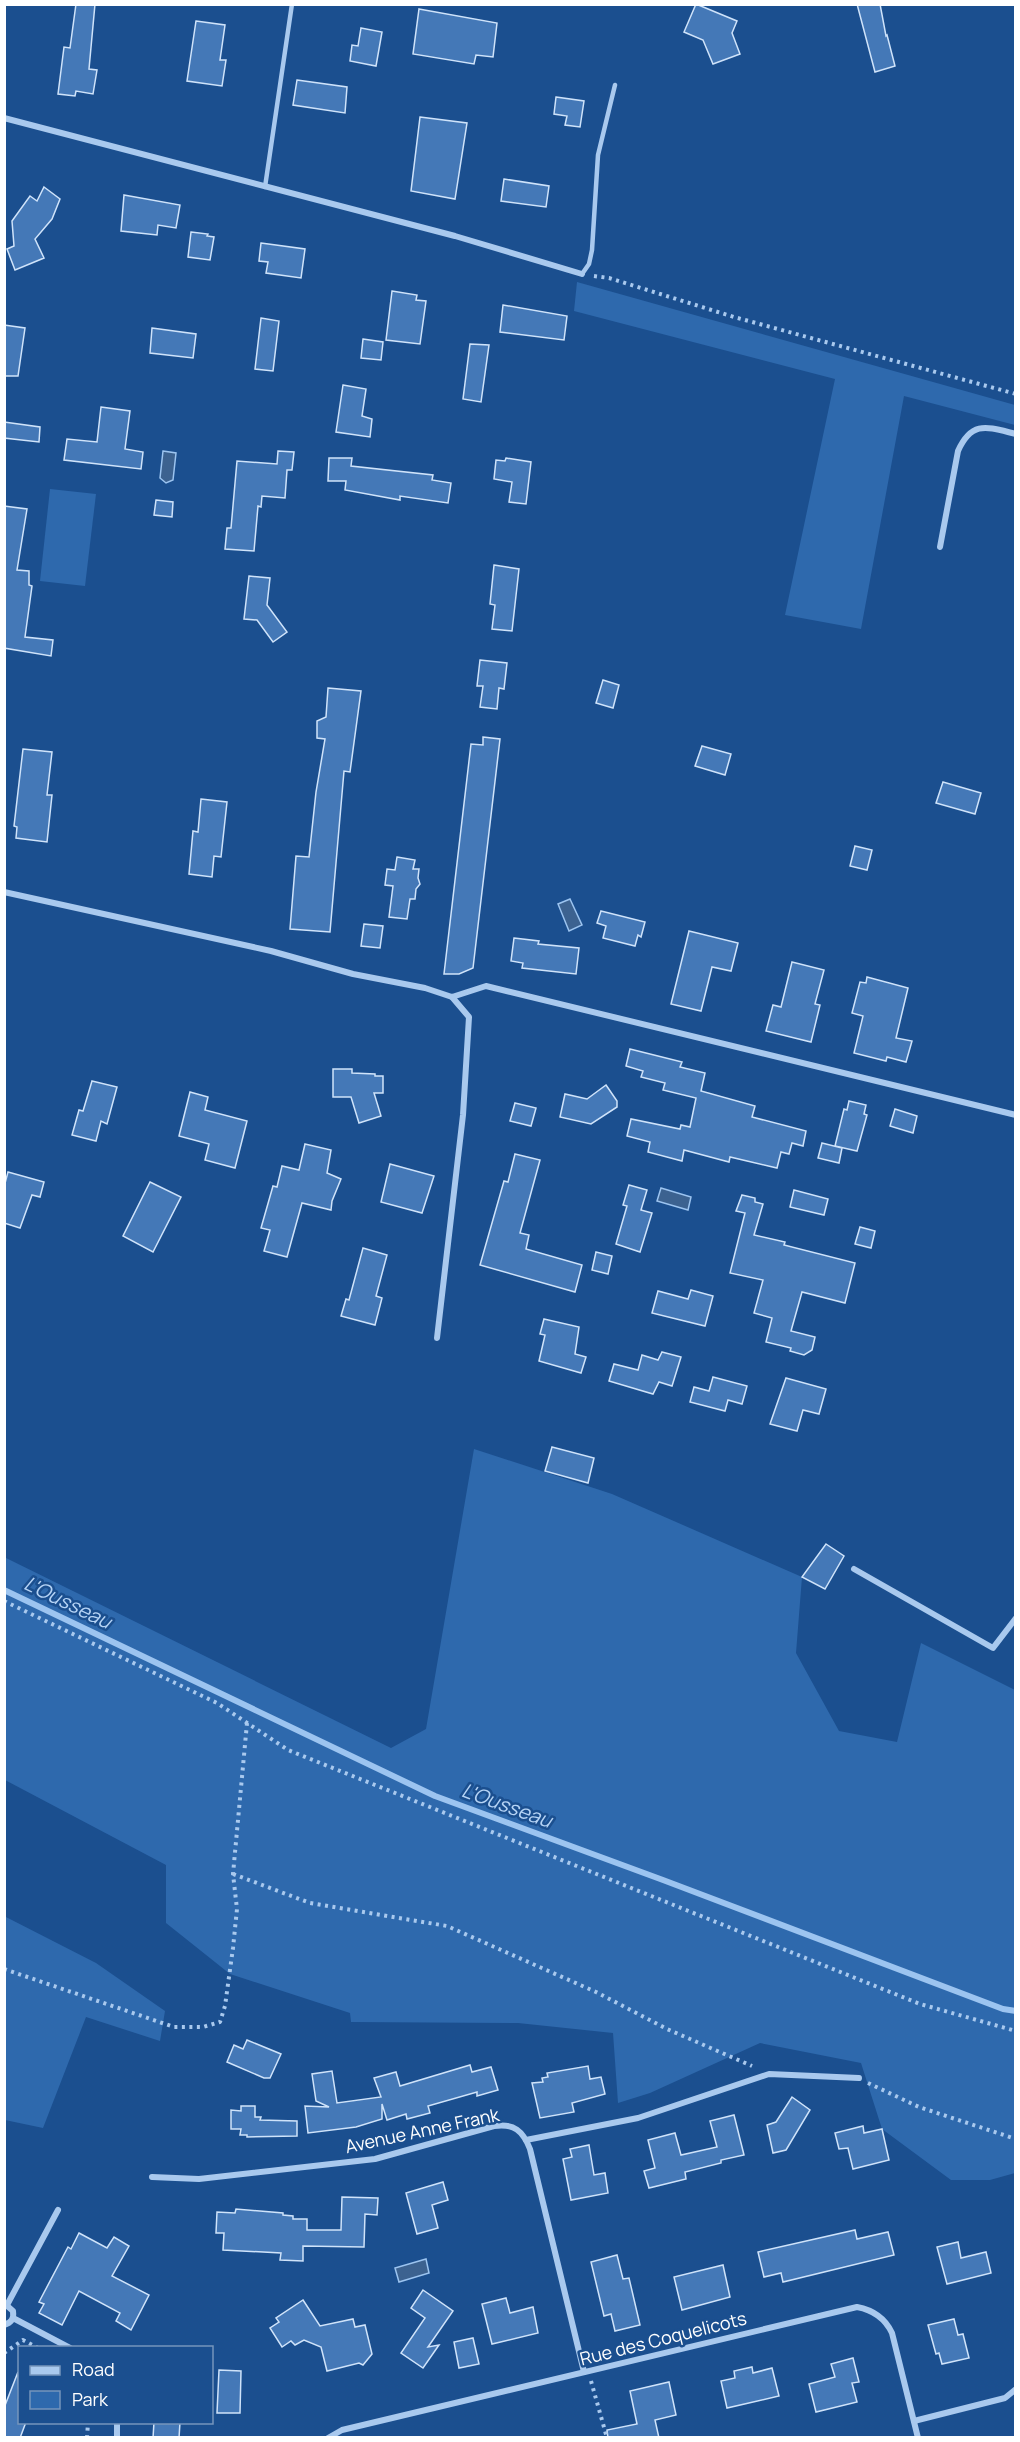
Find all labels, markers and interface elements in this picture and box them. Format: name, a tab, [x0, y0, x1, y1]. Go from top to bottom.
water label: L'Ousseau	[20, 1569, 118, 1636]
water label: L'Ousseau	[458, 1776, 558, 1834]
street label: Avenue Anne Frank	[343, 2102, 502, 2158]
street label: Rue des Coquelicots	[577, 2306, 749, 2370]
legend	[18, 2346, 213, 2424]
text: Road	[72, 2357, 115, 2381]
text: Park	[72, 2387, 109, 2411]

